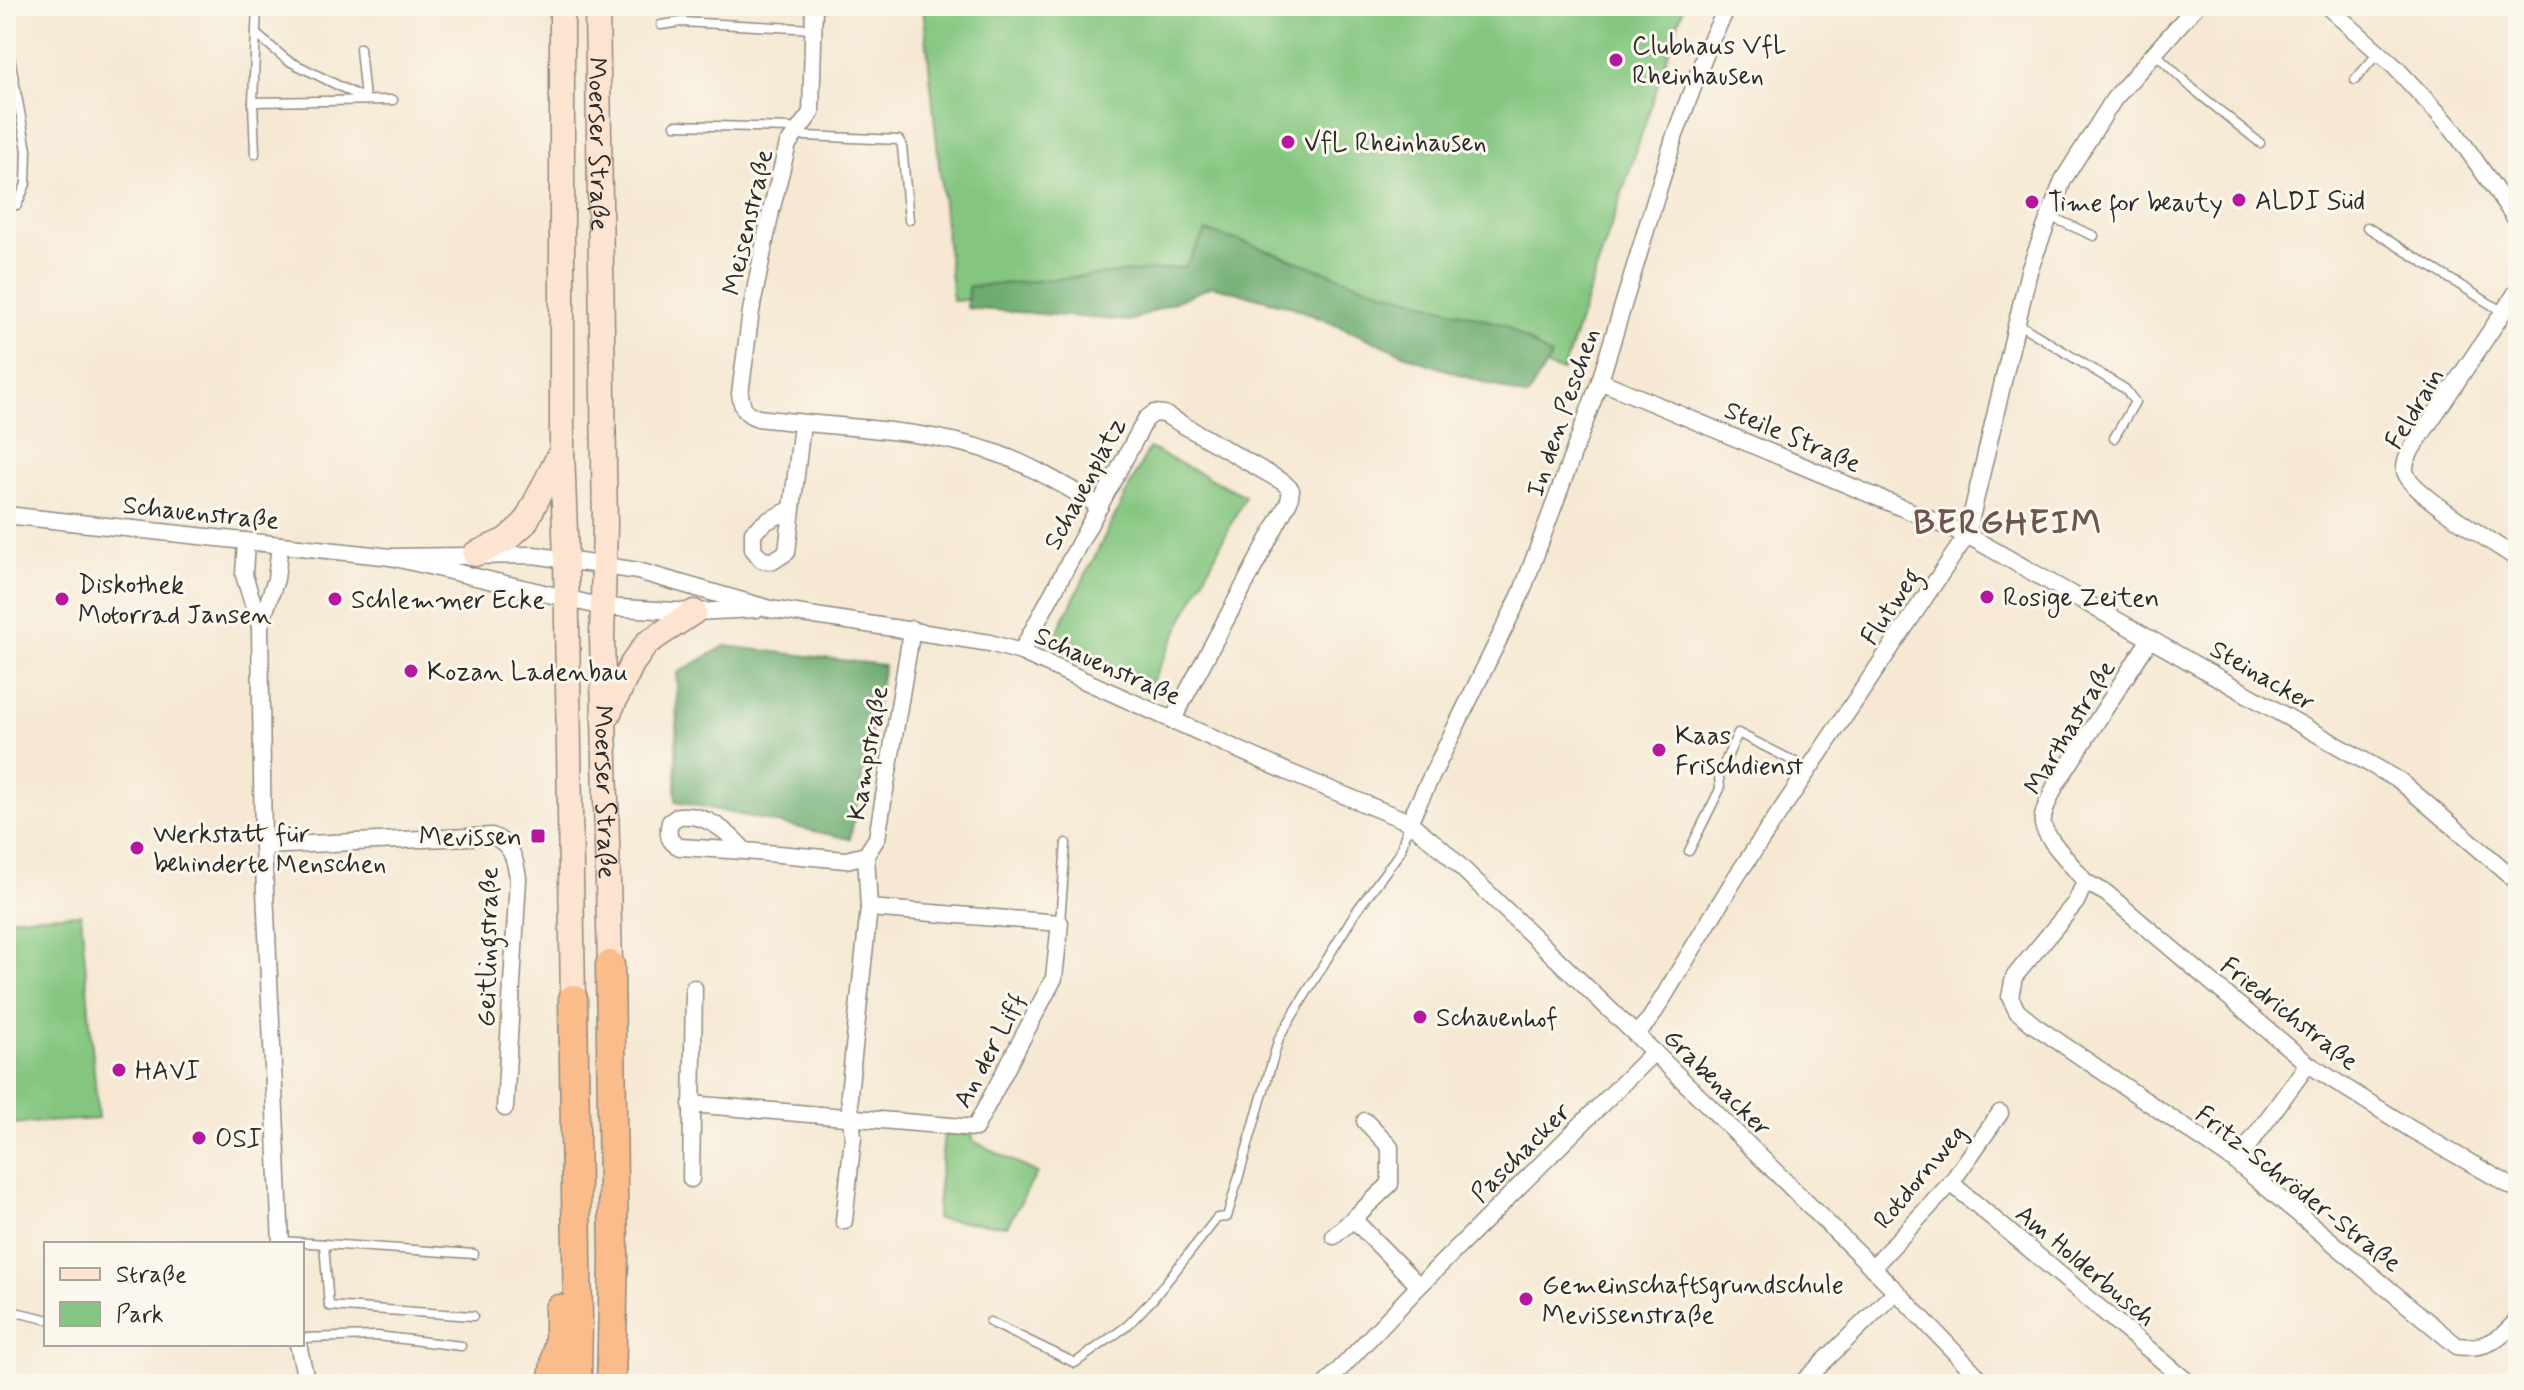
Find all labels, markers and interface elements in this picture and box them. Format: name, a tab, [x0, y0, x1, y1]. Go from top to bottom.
place label: Clubhaus VfL Rheinhausen	[1632, 30, 1787, 94]
marker: Clubhaus VfL Rheinhausen	[1607, 51, 1625, 69]
street label: Moerser Straße	[579, 57, 615, 231]
place label: VfL Rheinhausen	[1304, 127, 1487, 161]
marker: VfL Rheinhausen	[1279, 133, 1297, 151]
street label: Meisenstraße	[716, 146, 782, 299]
place label: ALDI Süd	[2255, 185, 2365, 219]
place label: Time for beauty	[2048, 187, 2223, 223]
marker: ALDI Süd	[2230, 191, 2248, 209]
marker: Time for beauty	[2023, 193, 2041, 211]
street label: In den Peschen	[1519, 324, 1609, 502]
street label: Feldrain	[2378, 362, 2453, 456]
street label: Steile Straße	[1719, 394, 1866, 482]
street label: Schauenplatz	[1037, 412, 1135, 556]
street label: Schauenstraße	[121, 489, 281, 539]
district label: BERGHEIM	[1913, 501, 2103, 546]
street label: Flutweg	[1854, 562, 1932, 654]
place label: Diskothek Motorrad Jansen	[78, 569, 272, 633]
place label: Rosige Zeiten	[2003, 582, 2159, 618]
place label: Schlemmer Ecke	[351, 584, 545, 618]
marker: Rosige Zeiten	[1978, 588, 1996, 606]
marker: Diskothek Motorrad Jansen	[53, 590, 71, 608]
marker: Schlemmer Ecke	[326, 590, 344, 608]
street label: Schauenstraße	[1029, 619, 1186, 714]
street label: Steinacker	[2203, 633, 2321, 720]
street label: Marthastraße	[2017, 654, 2124, 802]
place label: Kozan Ladenbau	[427, 656, 628, 690]
marker: Kozan Ladenbau	[402, 662, 420, 680]
street label: Kampstraße	[840, 683, 898, 823]
street label: Moerser Straße	[585, 705, 623, 879]
place label: Kaas Frischdienst	[1675, 720, 1803, 784]
marker: Kaas Frischdienst	[1650, 741, 1668, 759]
place label: Werkstatt für behinderte Menschen	[153, 818, 386, 882]
place label: Mevissen	[419, 821, 522, 855]
marker: Mevissen	[529, 827, 547, 845]
marker: Werkstatt für behinderte Menschen	[128, 839, 146, 857]
street label: Geitlingstraße	[471, 866, 510, 1027]
street label: Friedrichstraße	[2213, 950, 2365, 1079]
street label: An der Liff	[946, 988, 1035, 1114]
place label: Schauenhof	[1436, 1002, 1558, 1036]
marker: Schauenhof	[1411, 1008, 1429, 1026]
street label: Grabenacker	[1655, 1022, 1778, 1145]
place label: HAVI	[135, 1055, 200, 1089]
marker: HAVI	[110, 1061, 128, 1079]
street label: Paschacker	[1464, 1095, 1579, 1211]
street label: Fritz-Schröder-Straße	[2188, 1098, 2408, 1281]
street label: Rotdornweg	[1867, 1118, 1974, 1237]
place label: OSI	[215, 1123, 262, 1157]
marker: OSI	[190, 1129, 208, 1147]
street label: Am Holderbusch	[2008, 1198, 2162, 1335]
legend	[44, 1242, 304, 1346]
text: Straße	[116, 1260, 187, 1291]
place label: Gemeinschaftsgrundschule Mevissenstraße	[1542, 1269, 1844, 1333]
marker: Gemeinschaftsgrundschule Mevissenstraße	[1517, 1290, 1535, 1308]
text: Park	[116, 1300, 164, 1331]

